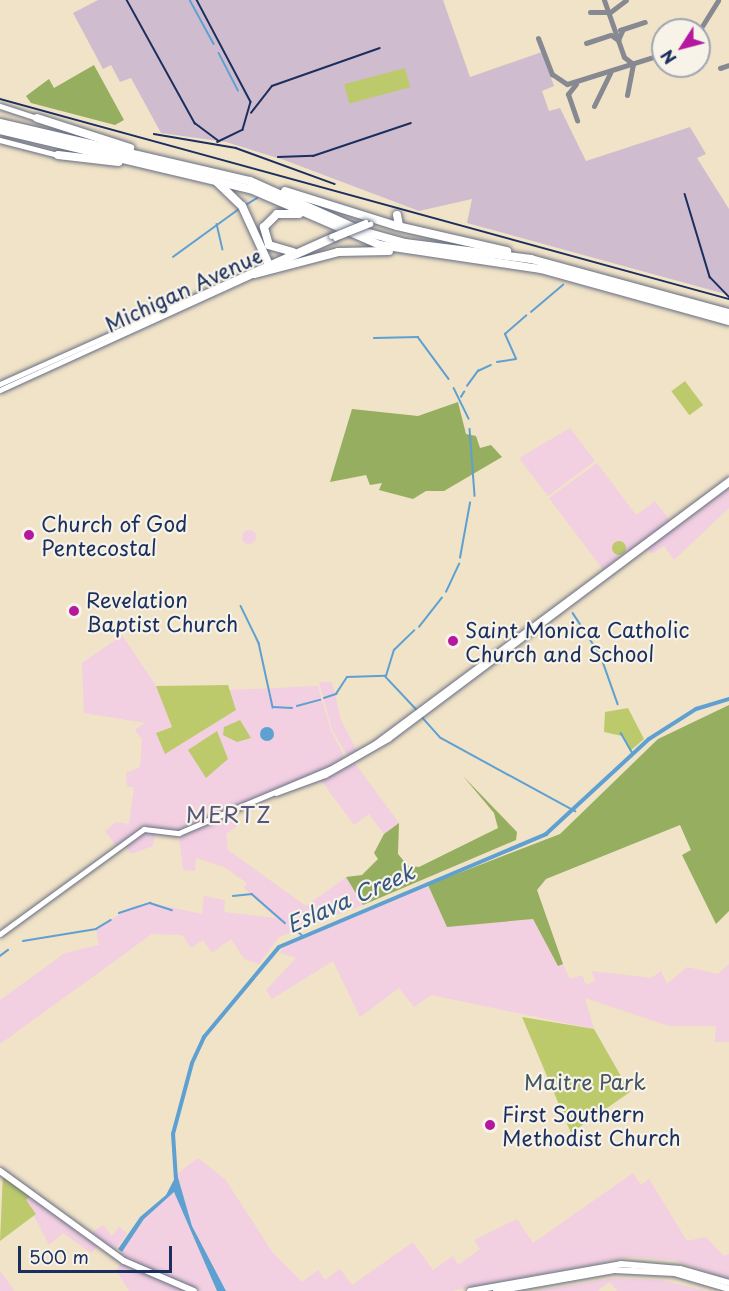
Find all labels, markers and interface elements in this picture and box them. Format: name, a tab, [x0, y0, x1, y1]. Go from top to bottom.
north arrow	[651, 18, 711, 78]
text: N	[655, 45, 681, 70]
street label: Michigan Avenue	[101, 242, 265, 336]
place label: Church of God Pentecostal	[41, 510, 188, 560]
marker: Church of God Pentecostal	[22, 528, 36, 542]
place label: Revelation Baptist Church	[86, 586, 239, 636]
marker: Revelation Baptist Church	[67, 604, 81, 618]
place label: Saint Monica Catholic Church and School	[465, 616, 689, 666]
marker: Saint Monica Catholic Church and School	[446, 634, 460, 648]
district label: MERTZ	[186, 801, 272, 827]
water label: Eslava Creek	[281, 857, 419, 937]
park label: Maitre Park	[524, 1068, 646, 1094]
place label: First Southern Methodist Church	[502, 1100, 681, 1150]
marker: First Southern Methodist Church	[483, 1118, 497, 1132]
scale bar	[21, 1234, 176, 1272]
text: 500 m	[29, 1243, 89, 1270]

